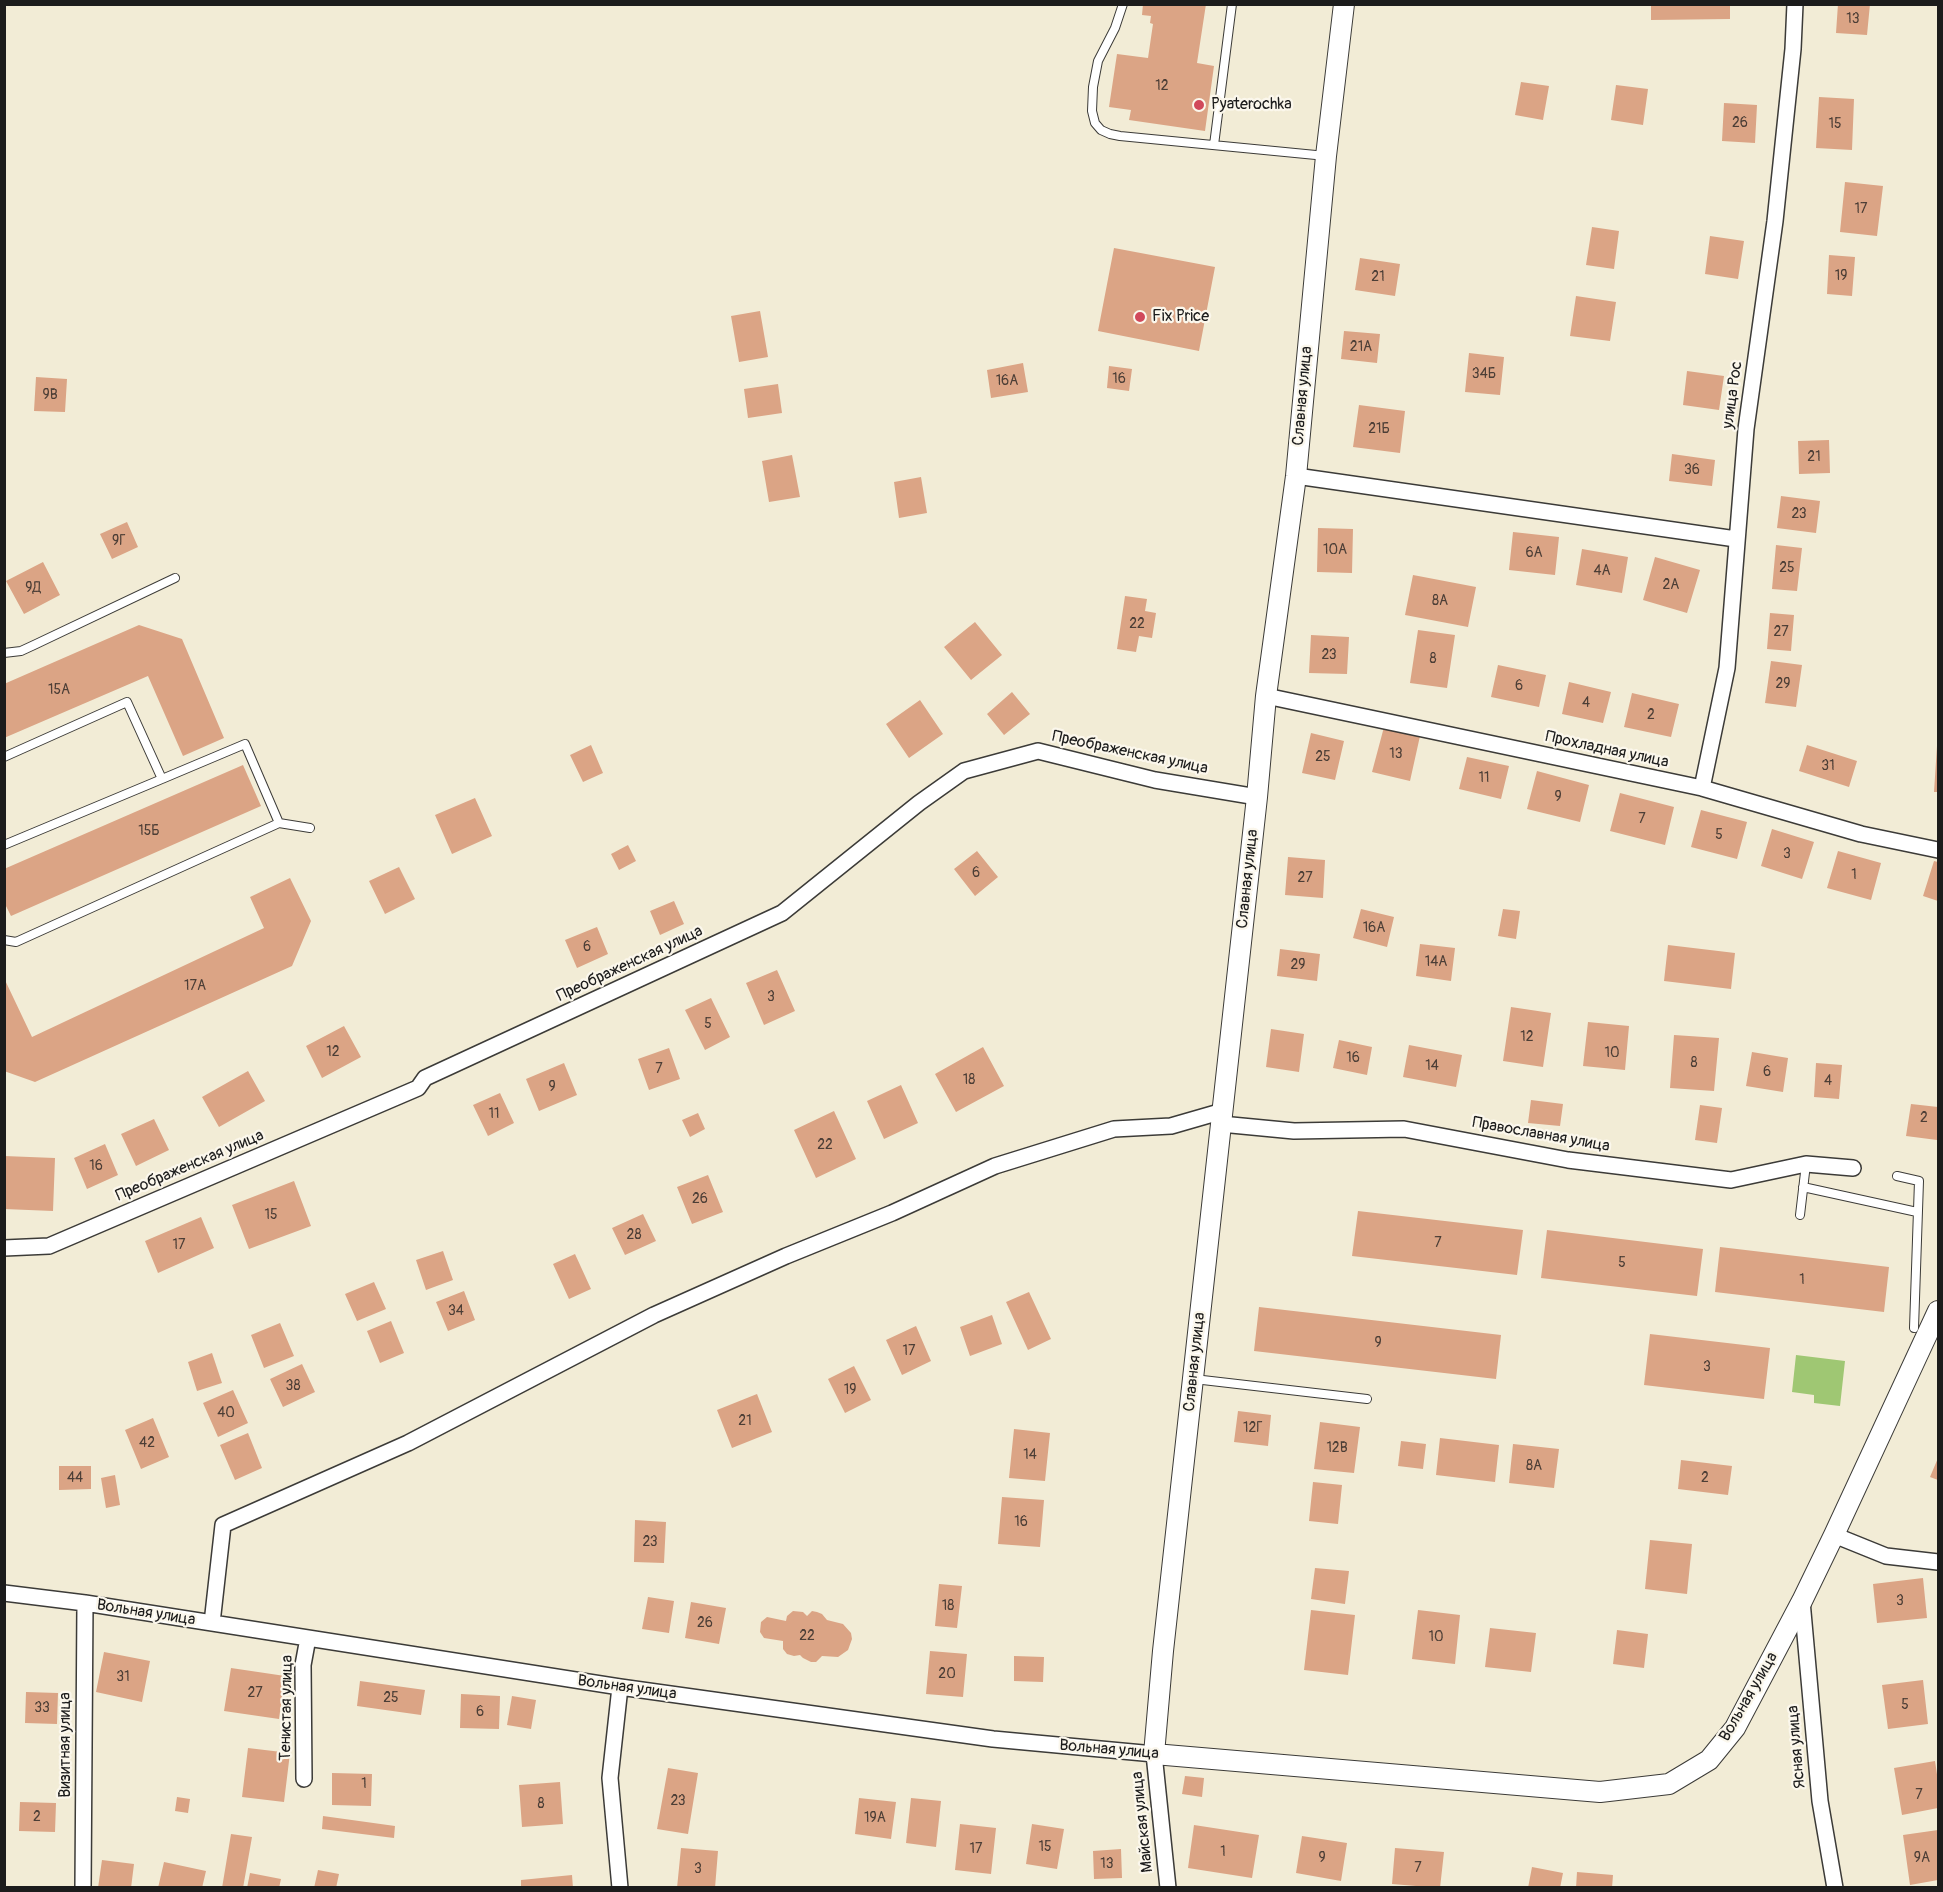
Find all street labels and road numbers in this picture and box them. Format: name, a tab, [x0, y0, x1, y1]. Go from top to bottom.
street label: Славная улица	[1289, 345, 1317, 447]
street label: улица Рос	[1719, 360, 1747, 430]
street label: Преображенская улица	[1050, 727, 1210, 779]
street label: Прохладная улица	[1544, 728, 1670, 772]
street label: Славная улица	[1233, 828, 1263, 930]
street label: Преображенская улица	[554, 922, 706, 1006]
street label: Православная улица	[1471, 1113, 1611, 1157]
street label: Преображенская улица	[113, 1126, 267, 1206]
street label: Славная улица	[1180, 1311, 1210, 1413]
street label: Вольная улица	[95, 1596, 197, 1630]
street label: Вольная улица	[1716, 1649, 1782, 1745]
street label: Тенистая улица	[276, 1655, 298, 1761]
street label: Вольная улица	[576, 1672, 678, 1704]
street label: Визитная улица	[56, 1692, 76, 1798]
street label: Ясная улица	[1784, 1704, 1810, 1790]
street label: Вольная улица	[1059, 1736, 1159, 1764]
street label: Майская улица	[1128, 1771, 1158, 1873]

